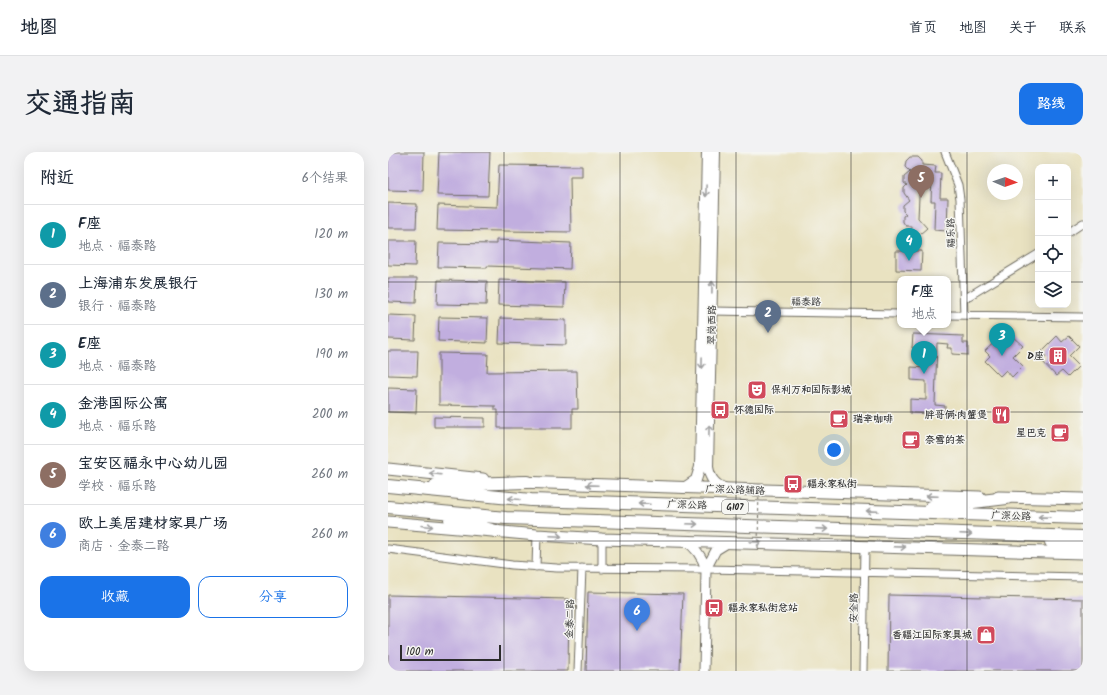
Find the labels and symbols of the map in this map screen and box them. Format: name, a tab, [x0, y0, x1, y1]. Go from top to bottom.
north arrow	[987, 164, 1023, 200]
pin: 5	[908, 165, 934, 198]
one-way arrow	[703, 184, 710, 197]
street label: 福乐路	[943, 218, 959, 248]
pin: 4	[896, 228, 922, 261]
one-way arrow	[709, 281, 716, 294]
street label: 福泰路	[791, 294, 821, 310]
pin: 2	[755, 300, 781, 333]
street label: 翠岗西路	[704, 305, 720, 345]
pin: 3	[989, 323, 1015, 356]
pin: 1	[911, 341, 937, 374]
building icon: D座	[1047, 345, 1069, 367]
place label: D座	[1027, 348, 1044, 364]
one-way arrow	[699, 356, 706, 369]
theatre icon: 保利万和国际影城	[746, 379, 768, 401]
place label: 保利万和国际影城	[771, 382, 851, 398]
bus stop icon: 怀德国际	[709, 399, 731, 421]
place label: 怀德国际	[734, 402, 774, 418]
restaurant icon: 胖哥俩·肉蟹煲	[990, 404, 1012, 426]
place label: 胖哥俩·肉蟹煲	[925, 407, 987, 423]
cafe icon: 瑞幸咖啡	[828, 408, 850, 430]
place label: 瑞幸咖啡	[853, 411, 893, 427]
cafe icon: 星巴克	[1049, 422, 1071, 444]
one-way arrow	[705, 425, 713, 438]
place label: 星巴克	[1016, 425, 1046, 441]
cafe icon: 奈雪的茶	[900, 429, 922, 451]
place label: 奈雪的茶	[925, 432, 965, 448]
your location	[824, 440, 844, 460]
one-way arrow	[429, 471, 442, 478]
bus stop icon: 福永家私街	[782, 473, 804, 495]
place label: 福永家私街	[807, 476, 857, 492]
one-way arrow	[586, 481, 599, 488]
street label: 广深公路辅路	[705, 481, 765, 499]
one-way arrow	[926, 492, 939, 500]
one-way arrow	[508, 495, 521, 503]
street label: 广深公路	[667, 496, 707, 514]
one-way arrow	[638, 500, 651, 508]
road number: G107	[722, 500, 748, 514]
one-way arrow	[866, 507, 879, 515]
street label: 广深公路	[991, 507, 1031, 525]
one-way arrow	[1038, 513, 1051, 520]
one-way arrow	[685, 521, 698, 528]
one-way arrow	[420, 522, 433, 529]
one-way arrow	[815, 525, 828, 533]
one-way arrow	[959, 530, 972, 538]
one-way arrow	[549, 533, 562, 540]
one-way arrow	[749, 539, 762, 546]
one-way arrow	[893, 543, 906, 551]
street label: 安全路	[846, 593, 862, 623]
bus stop icon: 福永家私街总站	[703, 597, 725, 619]
pin: 6	[624, 598, 650, 631]
street label: 金泰二路	[561, 599, 579, 639]
place label: 福永家私街总站	[728, 600, 798, 616]
shop icon: 香福江国际家具城	[975, 624, 997, 646]
place label: 香福江国际家具城	[892, 627, 972, 643]
scale bar	[400, 643, 501, 662]

